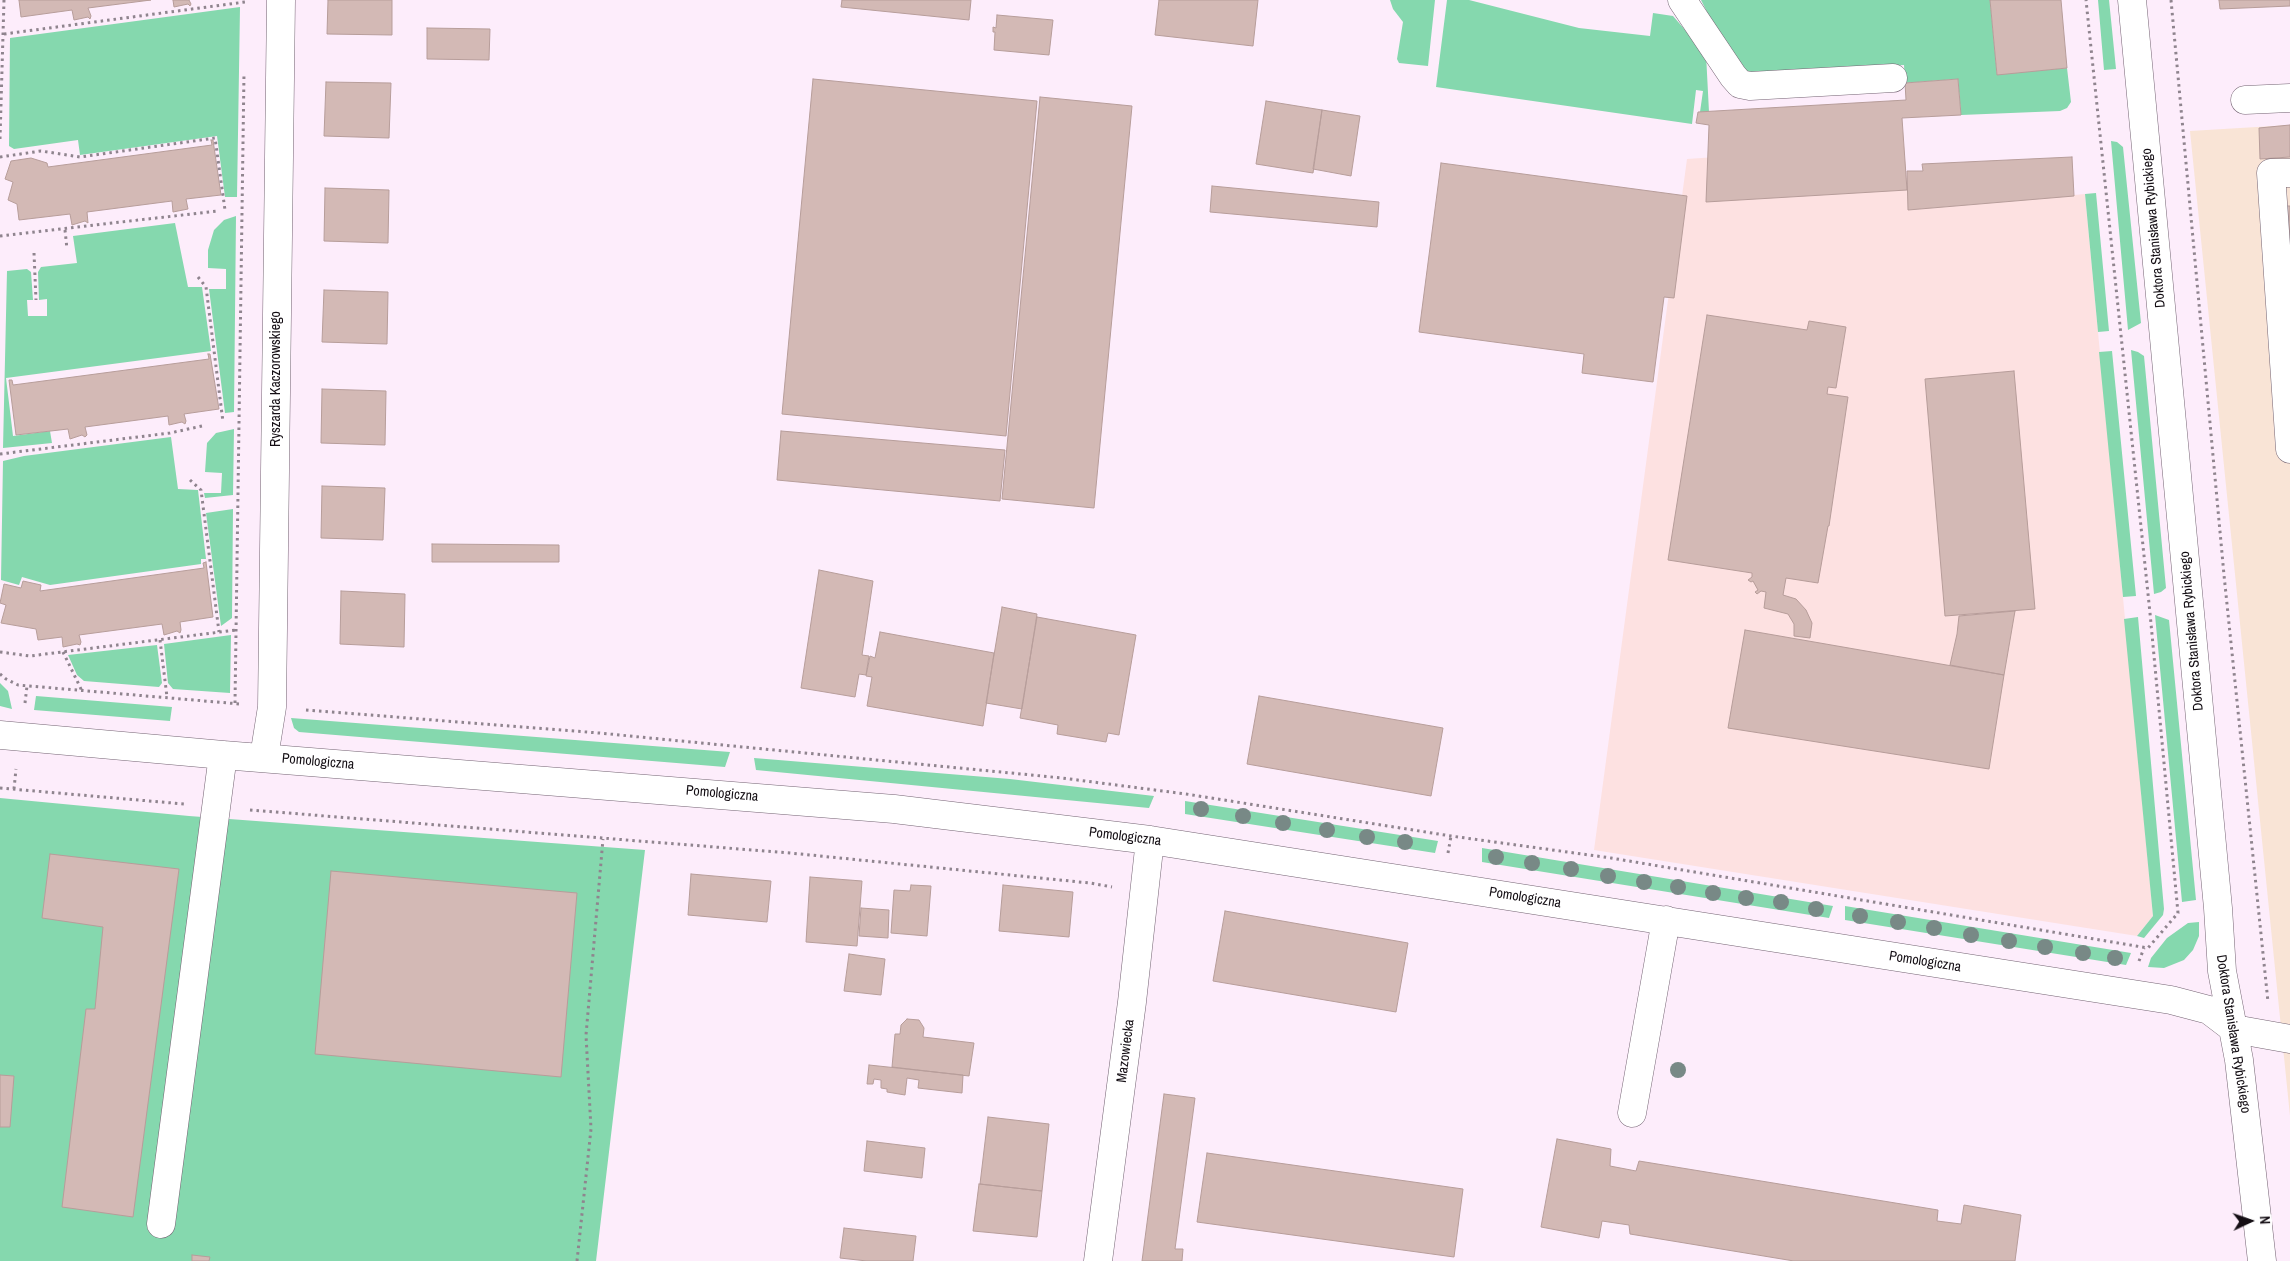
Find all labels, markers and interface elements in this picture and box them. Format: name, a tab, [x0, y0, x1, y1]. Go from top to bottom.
street label: Doktora Stanisława Rybickiego	[2139, 147, 2169, 309]
street label: Ryszarda Kaczorowskiego	[268, 311, 284, 447]
street label: Doktora Stanisława Rybickiego	[2177, 550, 2207, 712]
street label: Pomologiczna	[281, 750, 355, 774]
street label: Pomologiczna	[685, 782, 759, 806]
street label: Pomologiczna	[1088, 824, 1162, 850]
street label: Pomologiczna	[1488, 884, 1562, 912]
street label: Pomologiczna	[1888, 948, 1962, 976]
street label: Doktora Stanisława Rybickiego	[2212, 954, 2254, 1114]
street label: Mazowiecka	[1114, 1018, 1138, 1084]
north arrow	[2225, 1196, 2275, 1246]
text: N	[2256, 1216, 2274, 1225]

